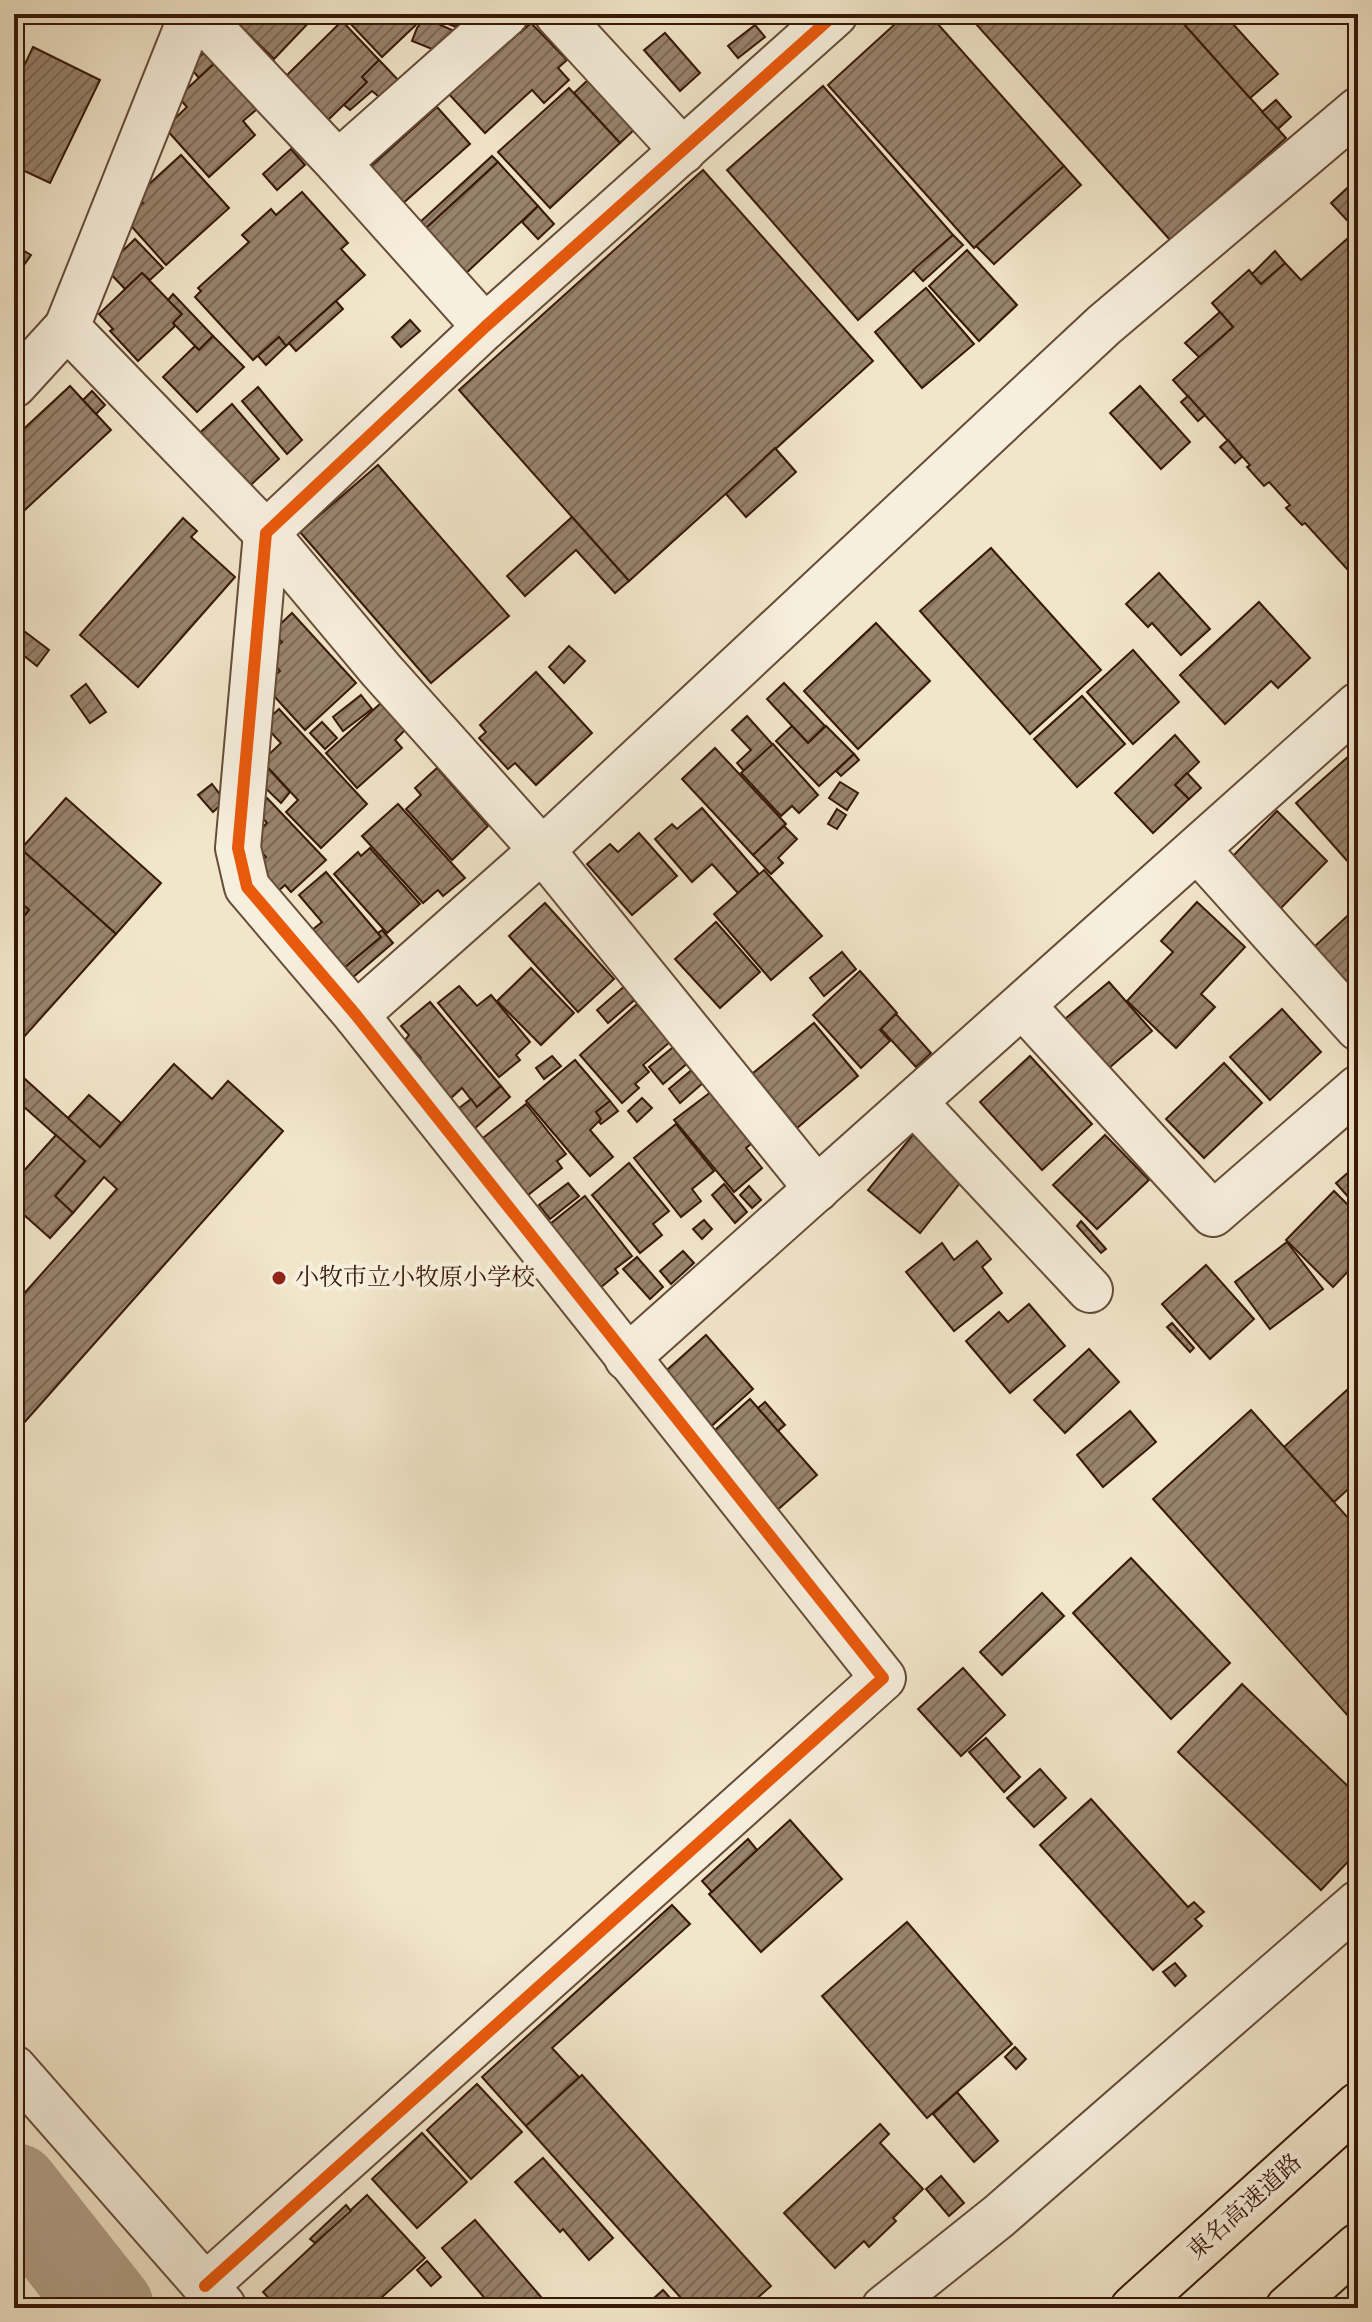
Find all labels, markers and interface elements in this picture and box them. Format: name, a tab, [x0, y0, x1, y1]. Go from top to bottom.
place label: 小牧市立小牧原小学校	[295, 1263, 535, 1293]
marker: 小牧市立小牧原小学校	[270, 1269, 288, 1287]
street label: 東名高速道路	[1181, 2148, 1309, 2266]

